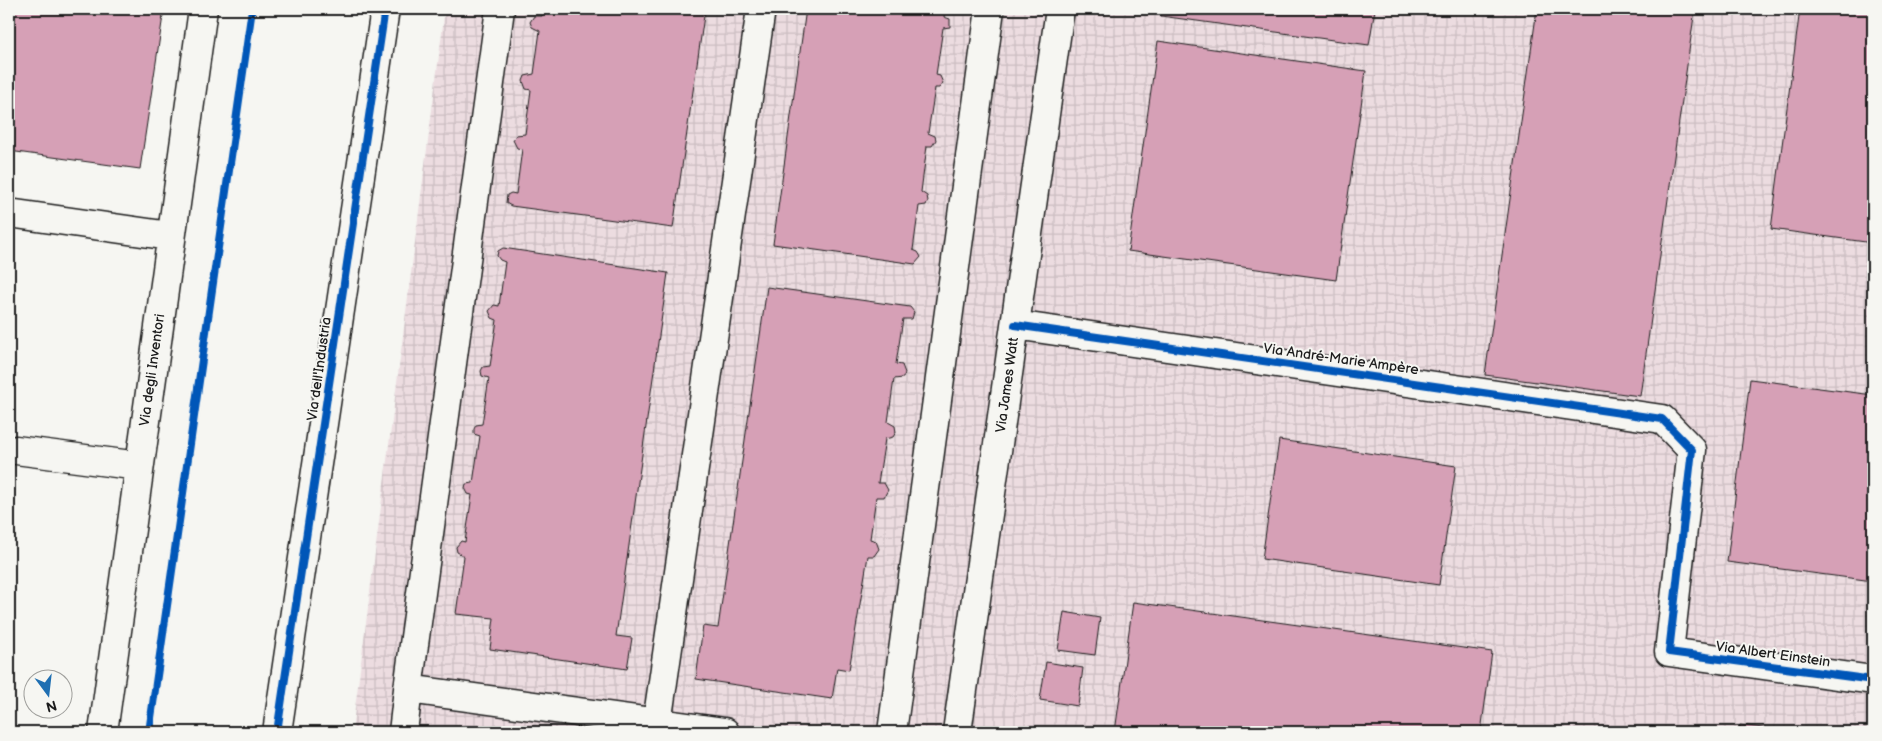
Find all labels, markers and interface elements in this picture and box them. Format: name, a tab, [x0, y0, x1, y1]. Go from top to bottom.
street label: Via degli Inventori	[136, 313, 168, 427]
street label: Via dell'Industria	[303, 316, 335, 422]
street label: Via James Watt	[992, 335, 1022, 434]
street label: Via André-Marie Ampère	[1262, 340, 1420, 378]
street label: Via Albert Einstein	[1715, 638, 1831, 670]
north arrow	[22, 668, 72, 718]
text: N	[44, 697, 59, 716]

